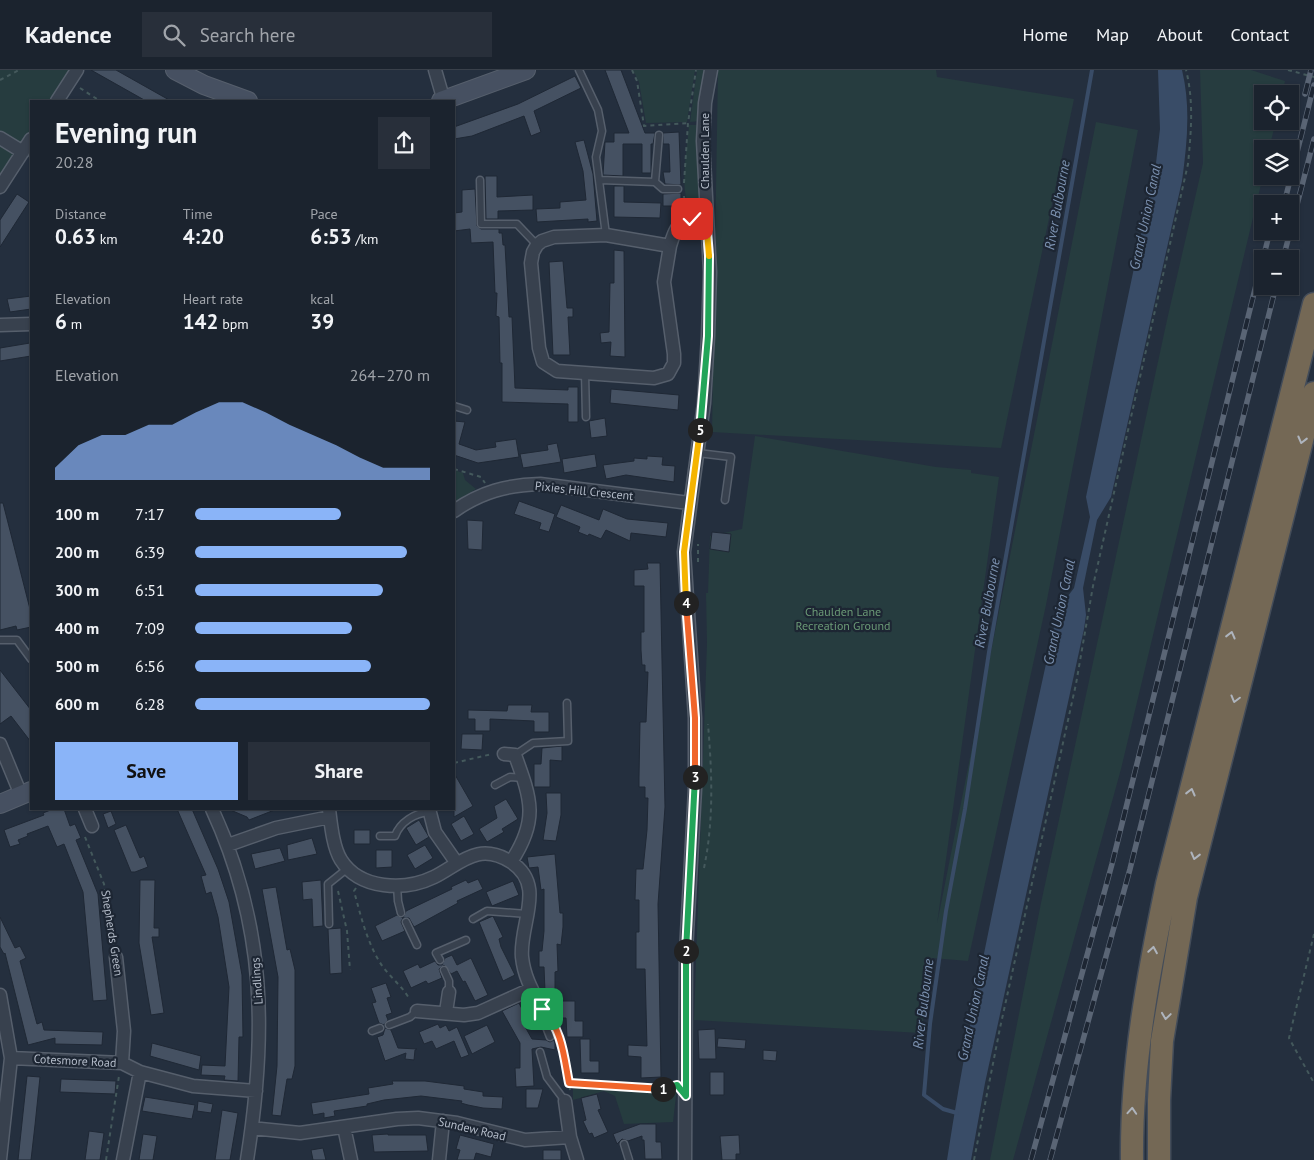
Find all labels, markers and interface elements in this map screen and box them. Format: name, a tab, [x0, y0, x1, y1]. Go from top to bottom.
search box	[142, 12, 492, 57]
text: Kadence	[25, 19, 112, 50]
icon: search	[160, 21, 188, 49]
text: Search here	[200, 23, 296, 47]
text: Home	[1022, 23, 1068, 46]
text: Map	[1096, 23, 1129, 46]
text: About	[1157, 23, 1203, 46]
text: Contact	[1231, 23, 1289, 46]
map controls	[1254, 85, 1299, 295]
button: locate	[1254, 85, 1299, 130]
street label: Chaulden Lane	[697, 113, 712, 189]
text: Evening run	[55, 114, 197, 151]
button: share	[378, 117, 430, 169]
button: layers	[1254, 140, 1299, 185]
text: 20:28	[55, 152, 93, 172]
water label: River Bulbourne	[1040, 158, 1074, 251]
water label: Grand Union Canal	[1125, 163, 1165, 271]
button: +	[1254, 195, 1299, 240]
pin	[671, 198, 713, 240]
text: Distance	[55, 205, 106, 223]
text: Time	[183, 205, 213, 223]
text: Pace	[310, 205, 338, 223]
icon: check	[678, 205, 706, 233]
text: 0.63	[55, 223, 96, 250]
text: 4:20	[183, 223, 224, 250]
text: 6:53	[310, 223, 352, 250]
text: km	[96, 230, 118, 248]
text: /km	[352, 230, 378, 248]
button: −	[1254, 250, 1299, 295]
text: Elevation	[55, 290, 111, 308]
text: Heart rate	[183, 290, 243, 308]
text: kcal	[310, 290, 334, 308]
text: 6	[55, 308, 67, 335]
text: 142	[183, 308, 218, 335]
text: 39	[310, 308, 334, 335]
text: m	[67, 315, 82, 333]
text: bpm	[218, 315, 249, 333]
text: Elevation	[55, 365, 119, 385]
text: 264–270 m	[350, 365, 430, 385]
pin: 5	[688, 418, 712, 442]
text: 5	[697, 421, 704, 439]
one-way arrow	[1297, 435, 1308, 444]
street label: Pixies Hill Crescent	[534, 478, 634, 503]
text: 100 m	[55, 504, 99, 524]
text: 7:17	[135, 504, 165, 524]
text: 200 m	[55, 542, 99, 562]
text: 6:39	[135, 542, 165, 562]
water label: River Bulbourne	[970, 556, 1004, 649]
water label: Grand Union Canal	[1039, 558, 1079, 666]
text: 300 m	[55, 580, 99, 600]
text: 6:51	[135, 580, 165, 600]
pin: 4	[674, 590, 698, 616]
text: 4	[683, 594, 690, 612]
park label: Chaulden Lane Recreation Ground	[796, 604, 890, 633]
text: 400 m	[55, 618, 99, 638]
text: 7:09	[135, 618, 165, 638]
one-way arrow	[1225, 631, 1235, 639]
text: 500 m	[55, 656, 99, 676]
text: 6:56	[135, 656, 165, 676]
text: 600 m	[55, 694, 99, 714]
text: 6:28	[135, 694, 165, 714]
one-way arrow	[1230, 694, 1241, 703]
button: Save	[55, 742, 238, 800]
button: Share	[248, 742, 430, 800]
pin: 3	[682, 764, 708, 790]
text: 3	[692, 768, 699, 786]
one-way arrow	[1185, 788, 1196, 797]
one-way arrow	[1190, 852, 1201, 861]
street label: Shepherds Green	[98, 889, 127, 977]
pin: 2	[674, 938, 698, 964]
text: 2	[683, 942, 690, 960]
one-way arrow	[1148, 946, 1158, 955]
water label: Grand Union Canal	[953, 954, 993, 1062]
street label: Lindlings	[247, 957, 266, 1005]
water label: River Bulbourne	[909, 957, 938, 1050]
pin	[521, 988, 563, 1030]
icon: arrive	[528, 995, 556, 1023]
one-way arrow	[1161, 1012, 1172, 1020]
street label: Cotesmore Road	[33, 1051, 117, 1070]
pin: 1	[650, 1076, 676, 1102]
text: 1	[660, 1080, 667, 1098]
one-way arrow	[1126, 1107, 1137, 1115]
street label: Sundew Road	[437, 1113, 507, 1144]

